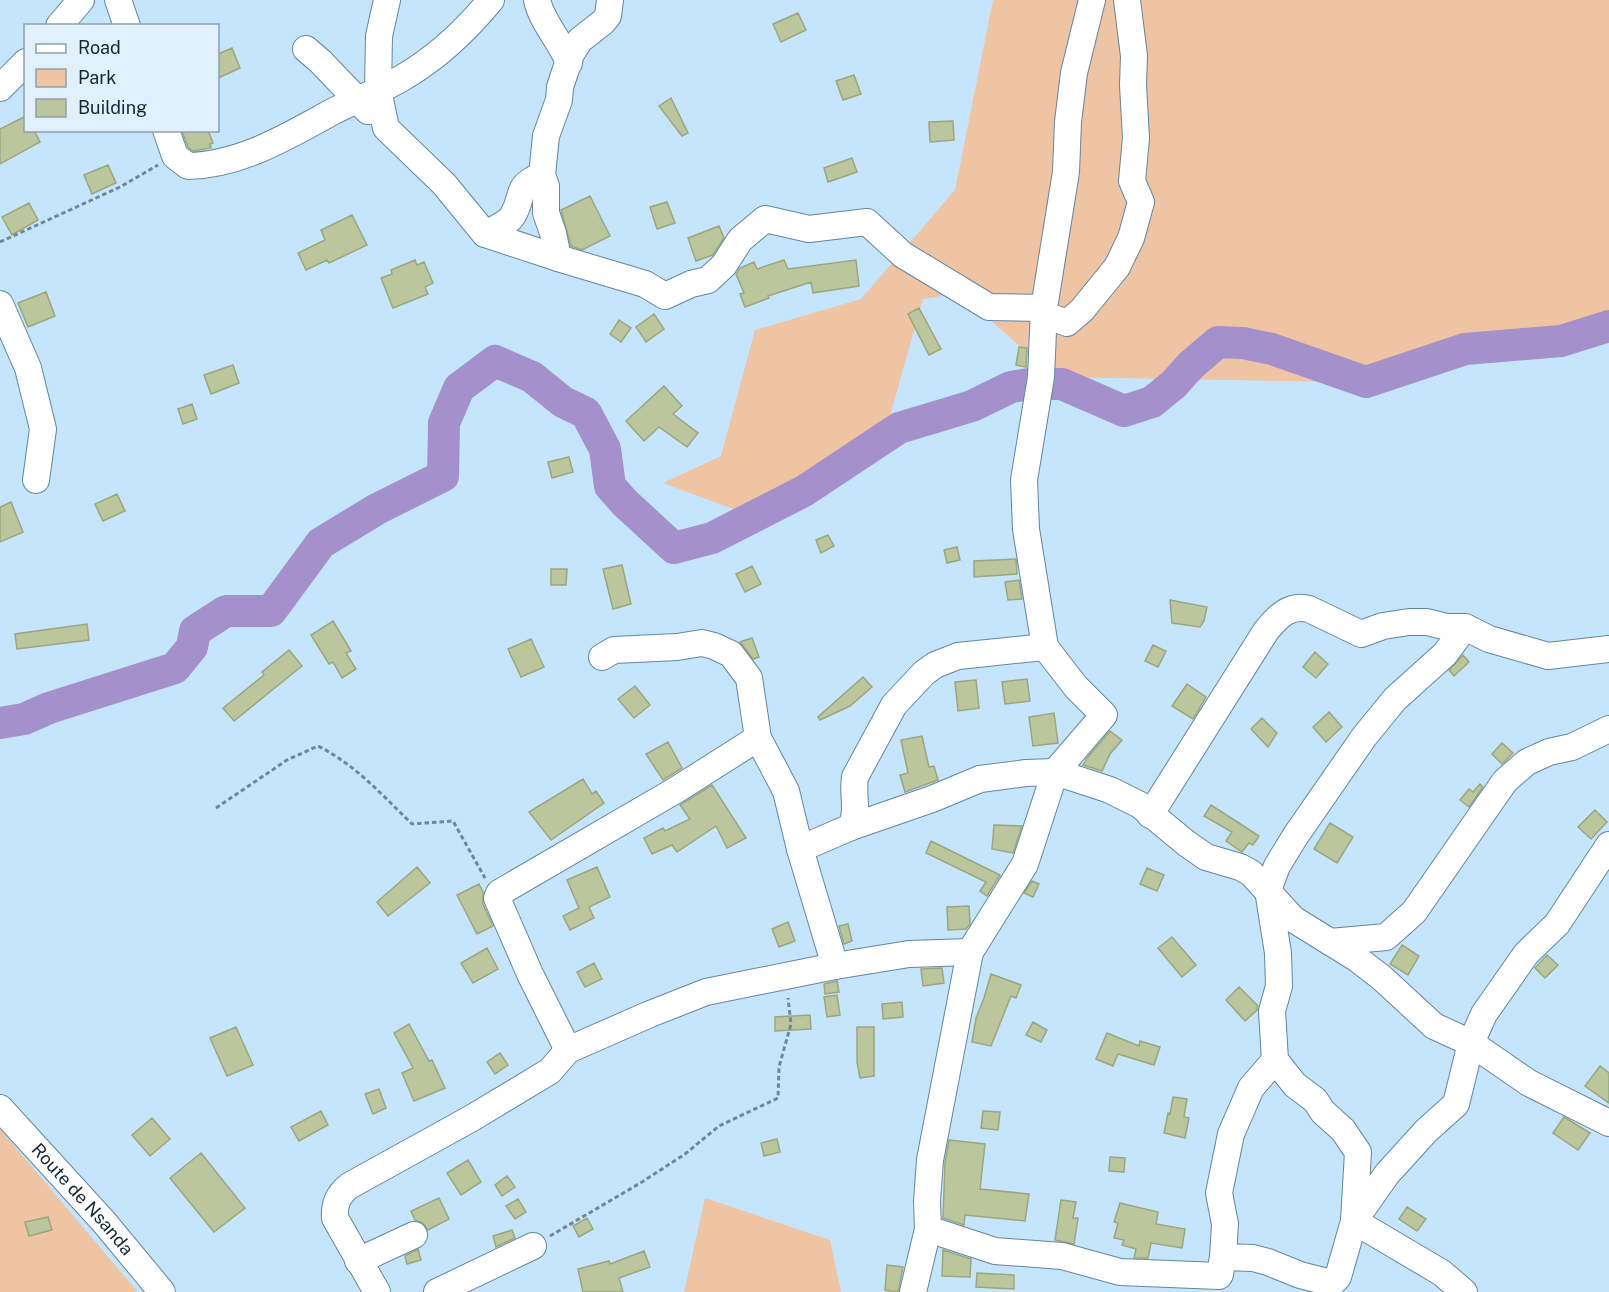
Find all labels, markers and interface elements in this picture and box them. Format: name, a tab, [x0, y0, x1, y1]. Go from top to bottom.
legend	[24, 24, 219, 132]
text: Road	[78, 37, 121, 58]
text: Park	[78, 67, 116, 88]
text: Building	[78, 97, 147, 118]
street label: Route de Nsanda	[27, 1139, 138, 1259]

